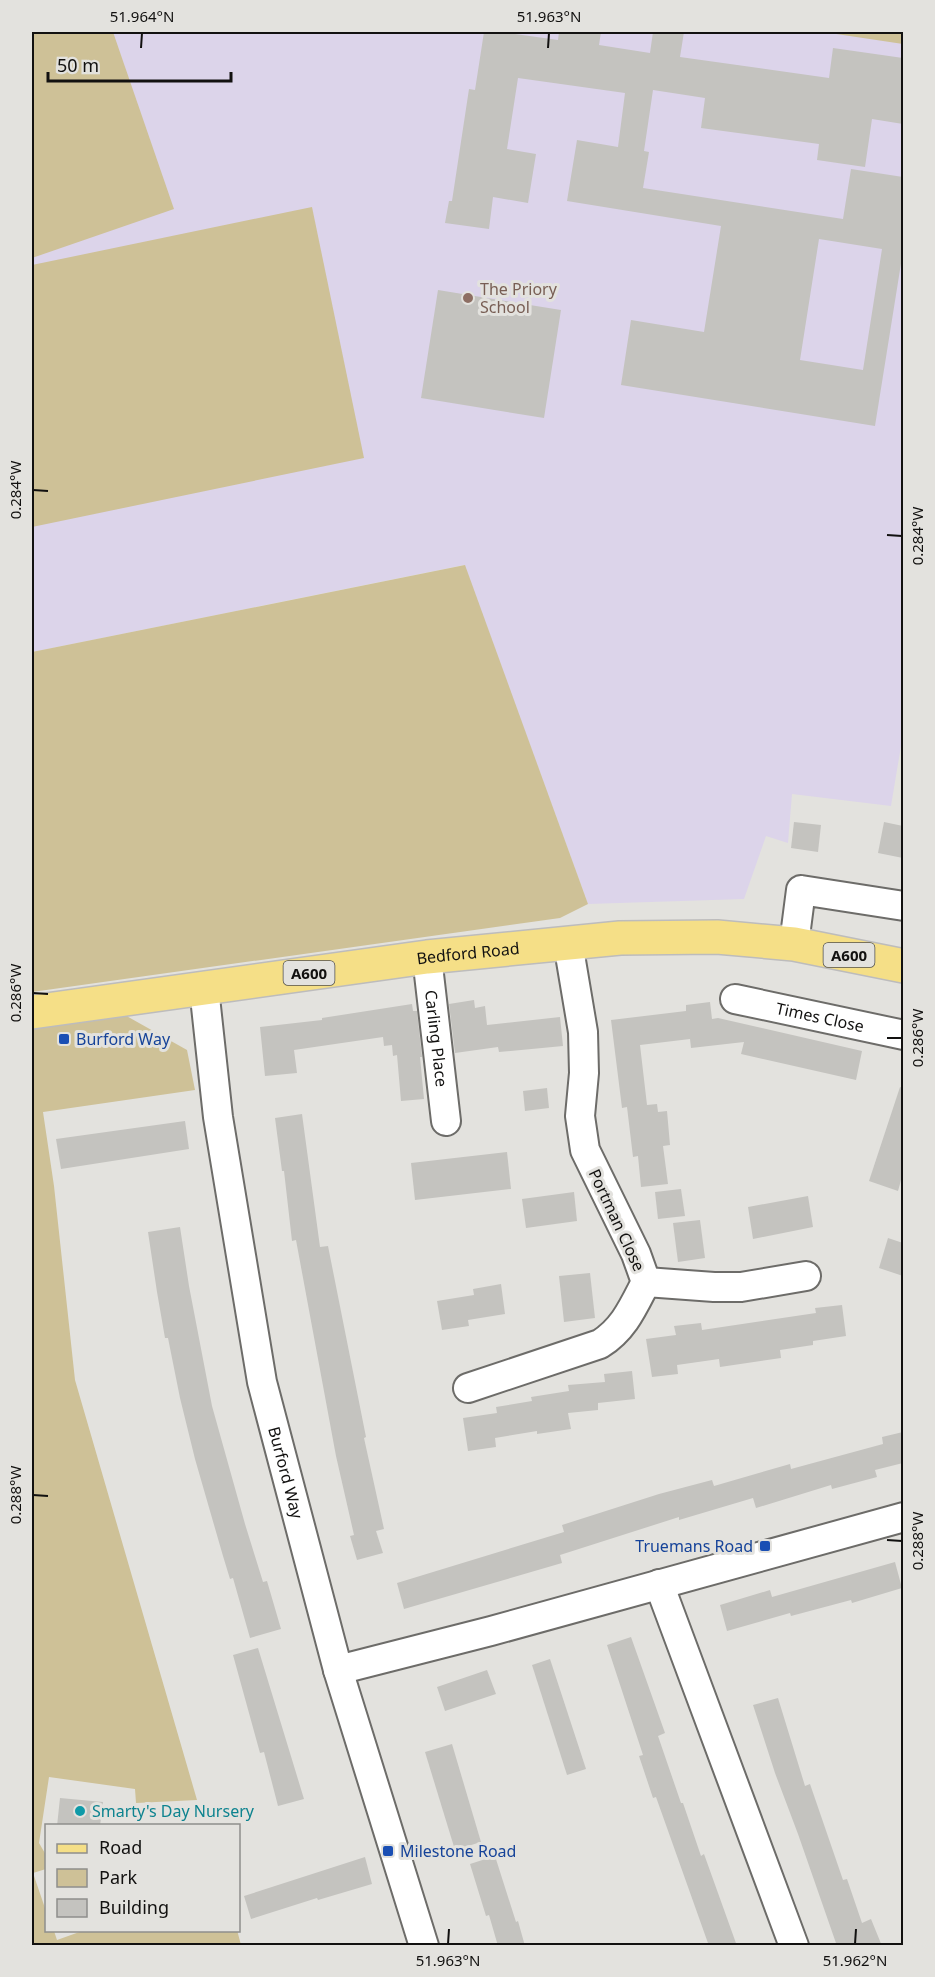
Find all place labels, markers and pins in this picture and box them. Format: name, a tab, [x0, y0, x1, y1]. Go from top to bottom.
place label: The Priory School	[480, 278, 558, 318]
marker: The Priory School	[461, 291, 475, 305]
place label: Burford Way	[76, 1028, 171, 1050]
marker: Burford Way	[57, 1032, 71, 1046]
place label: Truemans Road	[635, 1535, 753, 1557]
marker: Truemans Road	[758, 1539, 772, 1553]
place label: Smarty's Day Nursery	[92, 1800, 255, 1822]
marker: Smarty's Day Nursery	[73, 1804, 87, 1818]
place label: Milestone Road	[400, 1840, 516, 1862]
marker: Milestone Road	[381, 1844, 395, 1858]

